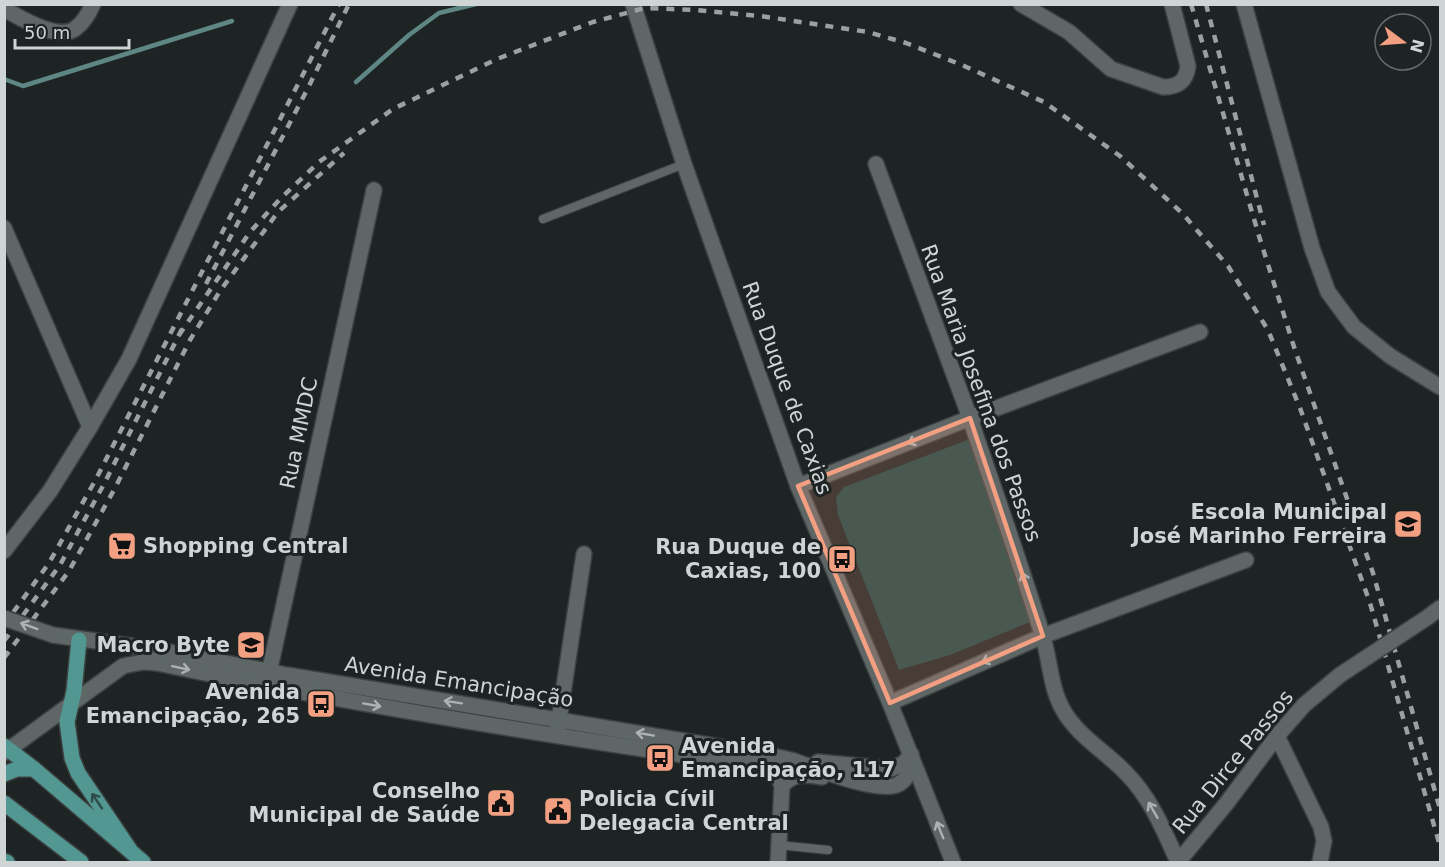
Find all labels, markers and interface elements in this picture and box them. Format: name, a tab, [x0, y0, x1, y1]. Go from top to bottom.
scale bar	[15, 12, 129, 50]
north arrow	[1373, 12, 1433, 72]
text: 50 m	[24, 22, 70, 43]
text: N	[1406, 37, 1428, 55]
street label: Rua Maria Josefina dos Passos	[916, 241, 1046, 545]
street label: Rua Duque de Caxias	[737, 278, 837, 498]
street label: Rua MMDC	[275, 375, 323, 491]
one-way arrow	[907, 435, 926, 446]
place label: Escola Municipal José Marinho Ferreira	[1130, 500, 1387, 548]
school or university icon: Escola Municipal José Marinho Ferreira	[1392, 508, 1424, 540]
supermarket icon: Shopping Central	[106, 530, 138, 562]
place label: Shopping Central	[143, 534, 348, 558]
place label: Rua Duque de Caxias, 100	[655, 535, 821, 583]
bus stop icon: Rua Duque de Caxias, 100	[826, 543, 858, 575]
one-way arrow	[1018, 572, 1029, 591]
one-way arrow	[20, 620, 38, 631]
school or university icon: Macro Byte	[235, 629, 267, 661]
place label: Macro Byte	[96, 633, 230, 657]
street label: Avenida Emancipação	[343, 652, 575, 712]
one-way arrow	[981, 654, 999, 666]
one-way arrow	[171, 663, 190, 675]
place label: Avenida Emancipação, 265	[86, 680, 300, 728]
street label: Rua Dirce Passos	[1168, 685, 1298, 839]
bus stop icon: Avenida Emancipação, 265	[305, 688, 337, 720]
one-way arrow	[443, 696, 463, 707]
one-way arrow	[362, 699, 382, 710]
one-way arrow	[636, 729, 655, 740]
place label: Avenida Emancipação, 117	[681, 734, 895, 782]
bus stop icon: Avenida Emancipação, 117	[644, 742, 676, 774]
place label: Conselho Municipal de Saúde	[249, 779, 480, 827]
public building icon: Conselho Municipal de Saúde	[485, 787, 517, 819]
place label: Policia Cívil Delegacia Central	[579, 787, 789, 835]
one-way arrow	[91, 794, 103, 810]
public building icon: Policia Cívil Delegacia Central	[542, 795, 574, 827]
one-way arrow	[1147, 802, 1159, 819]
one-way arrow	[934, 821, 945, 840]

